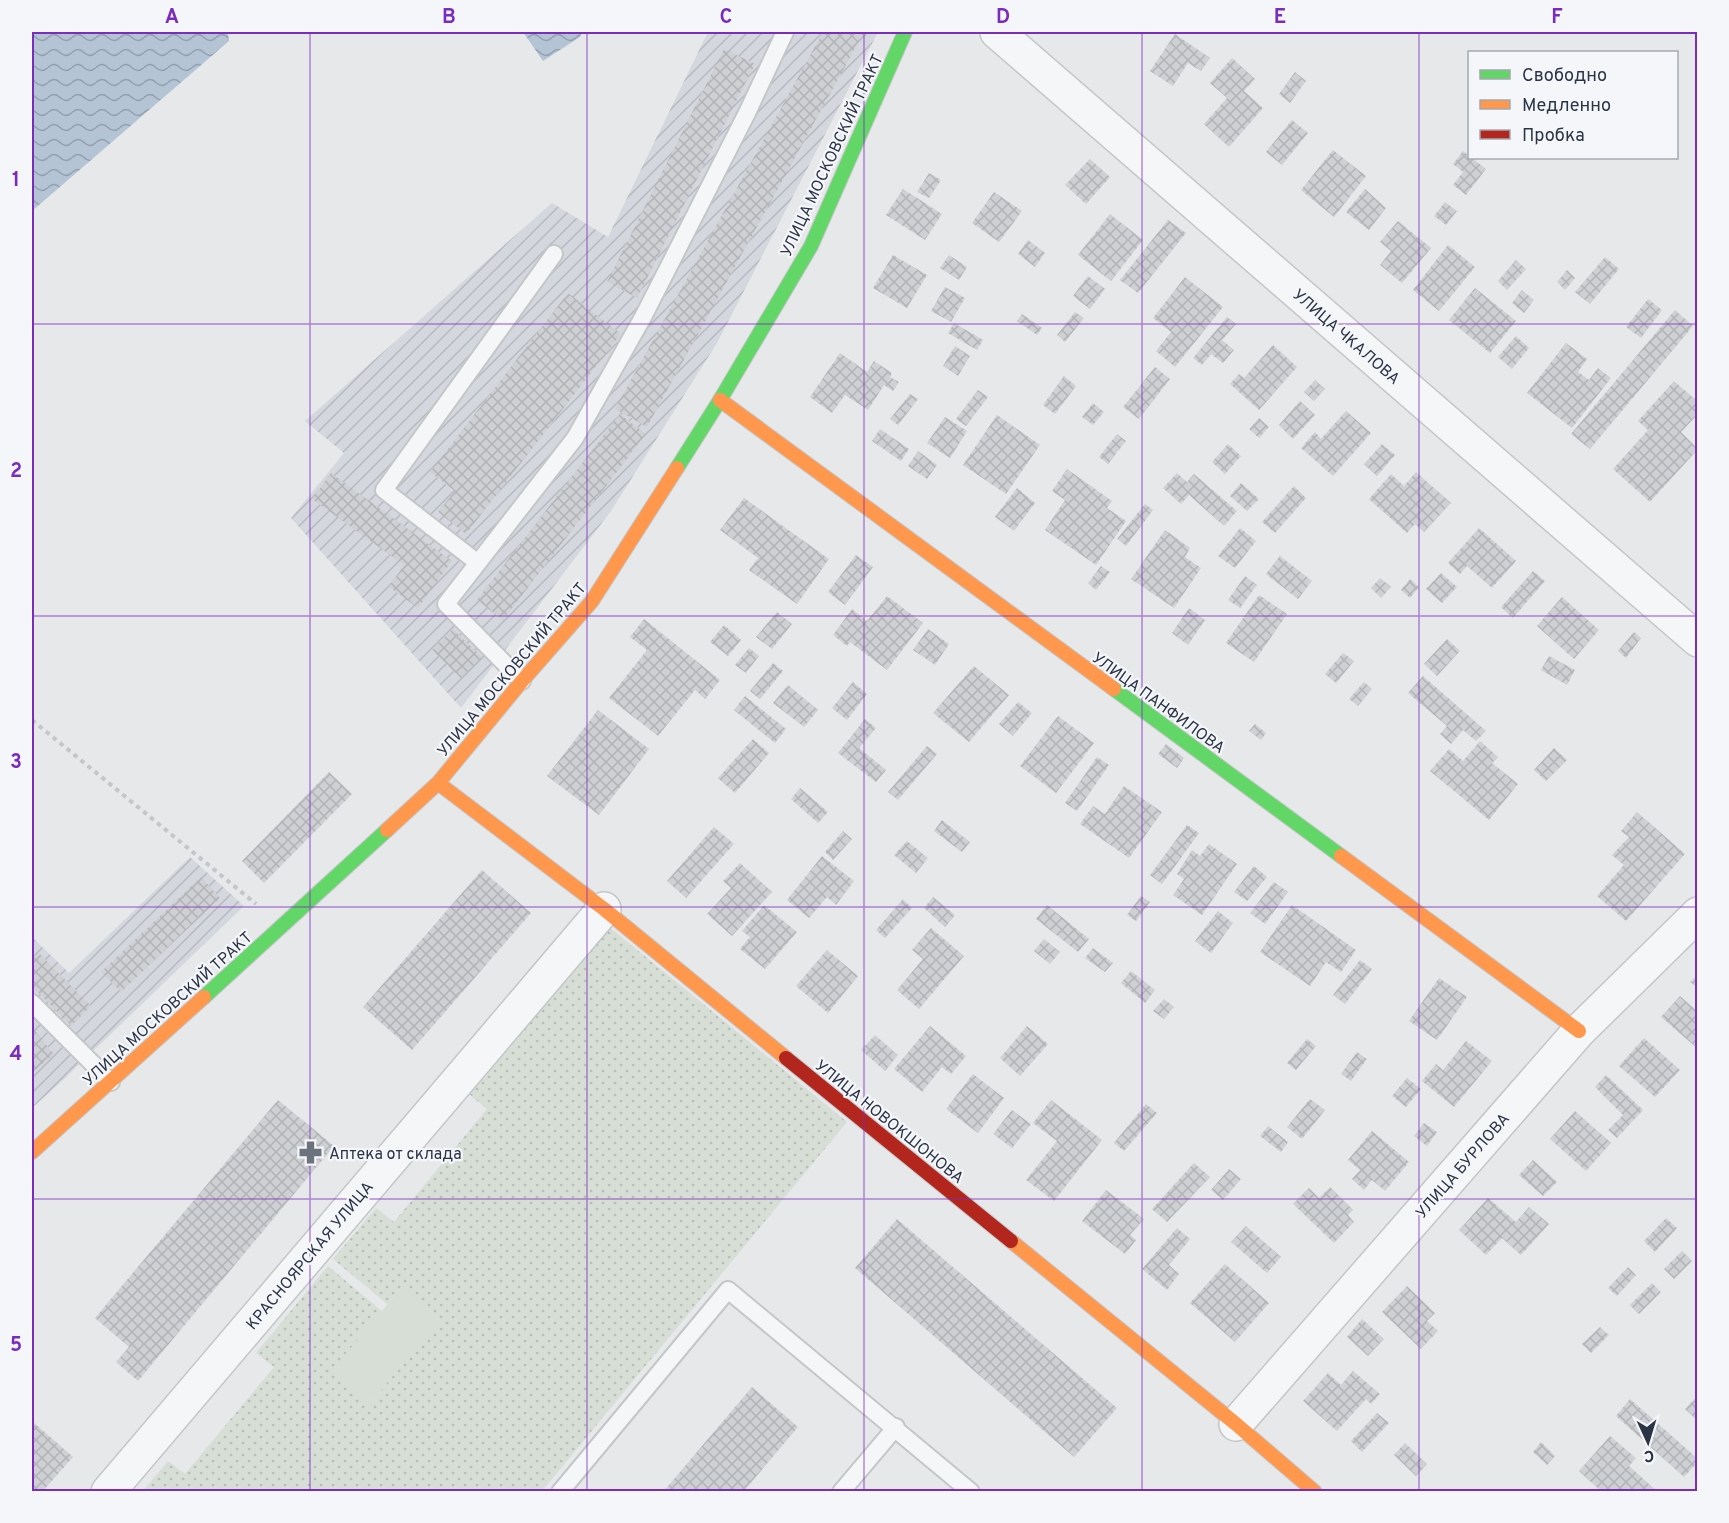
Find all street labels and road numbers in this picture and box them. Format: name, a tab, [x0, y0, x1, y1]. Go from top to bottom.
street label: УЛИЦА МОСКОВСКИЙ ТРАКТ	[775, 51, 889, 260]
street label: УЛИЦА ЧКАЛОВА	[1288, 285, 1404, 390]
street label: УЛИЦА МОСКОВСКИЙ ТРАКТ	[432, 578, 591, 761]
street label: УЛИЦА ПАНФИЛОВА	[1087, 649, 1228, 759]
street label: УЛИЦА МОСКОВСКИЙ ТРАКТ	[78, 927, 257, 1091]
street label: УЛИЦА НОВОКШОНОВА	[810, 1056, 967, 1189]
street label: УЛИЦА БУРЛОВА	[1412, 1109, 1515, 1223]
street label: КРАСНОЯРСКАЯ УЛИЦА	[243, 1178, 379, 1335]

